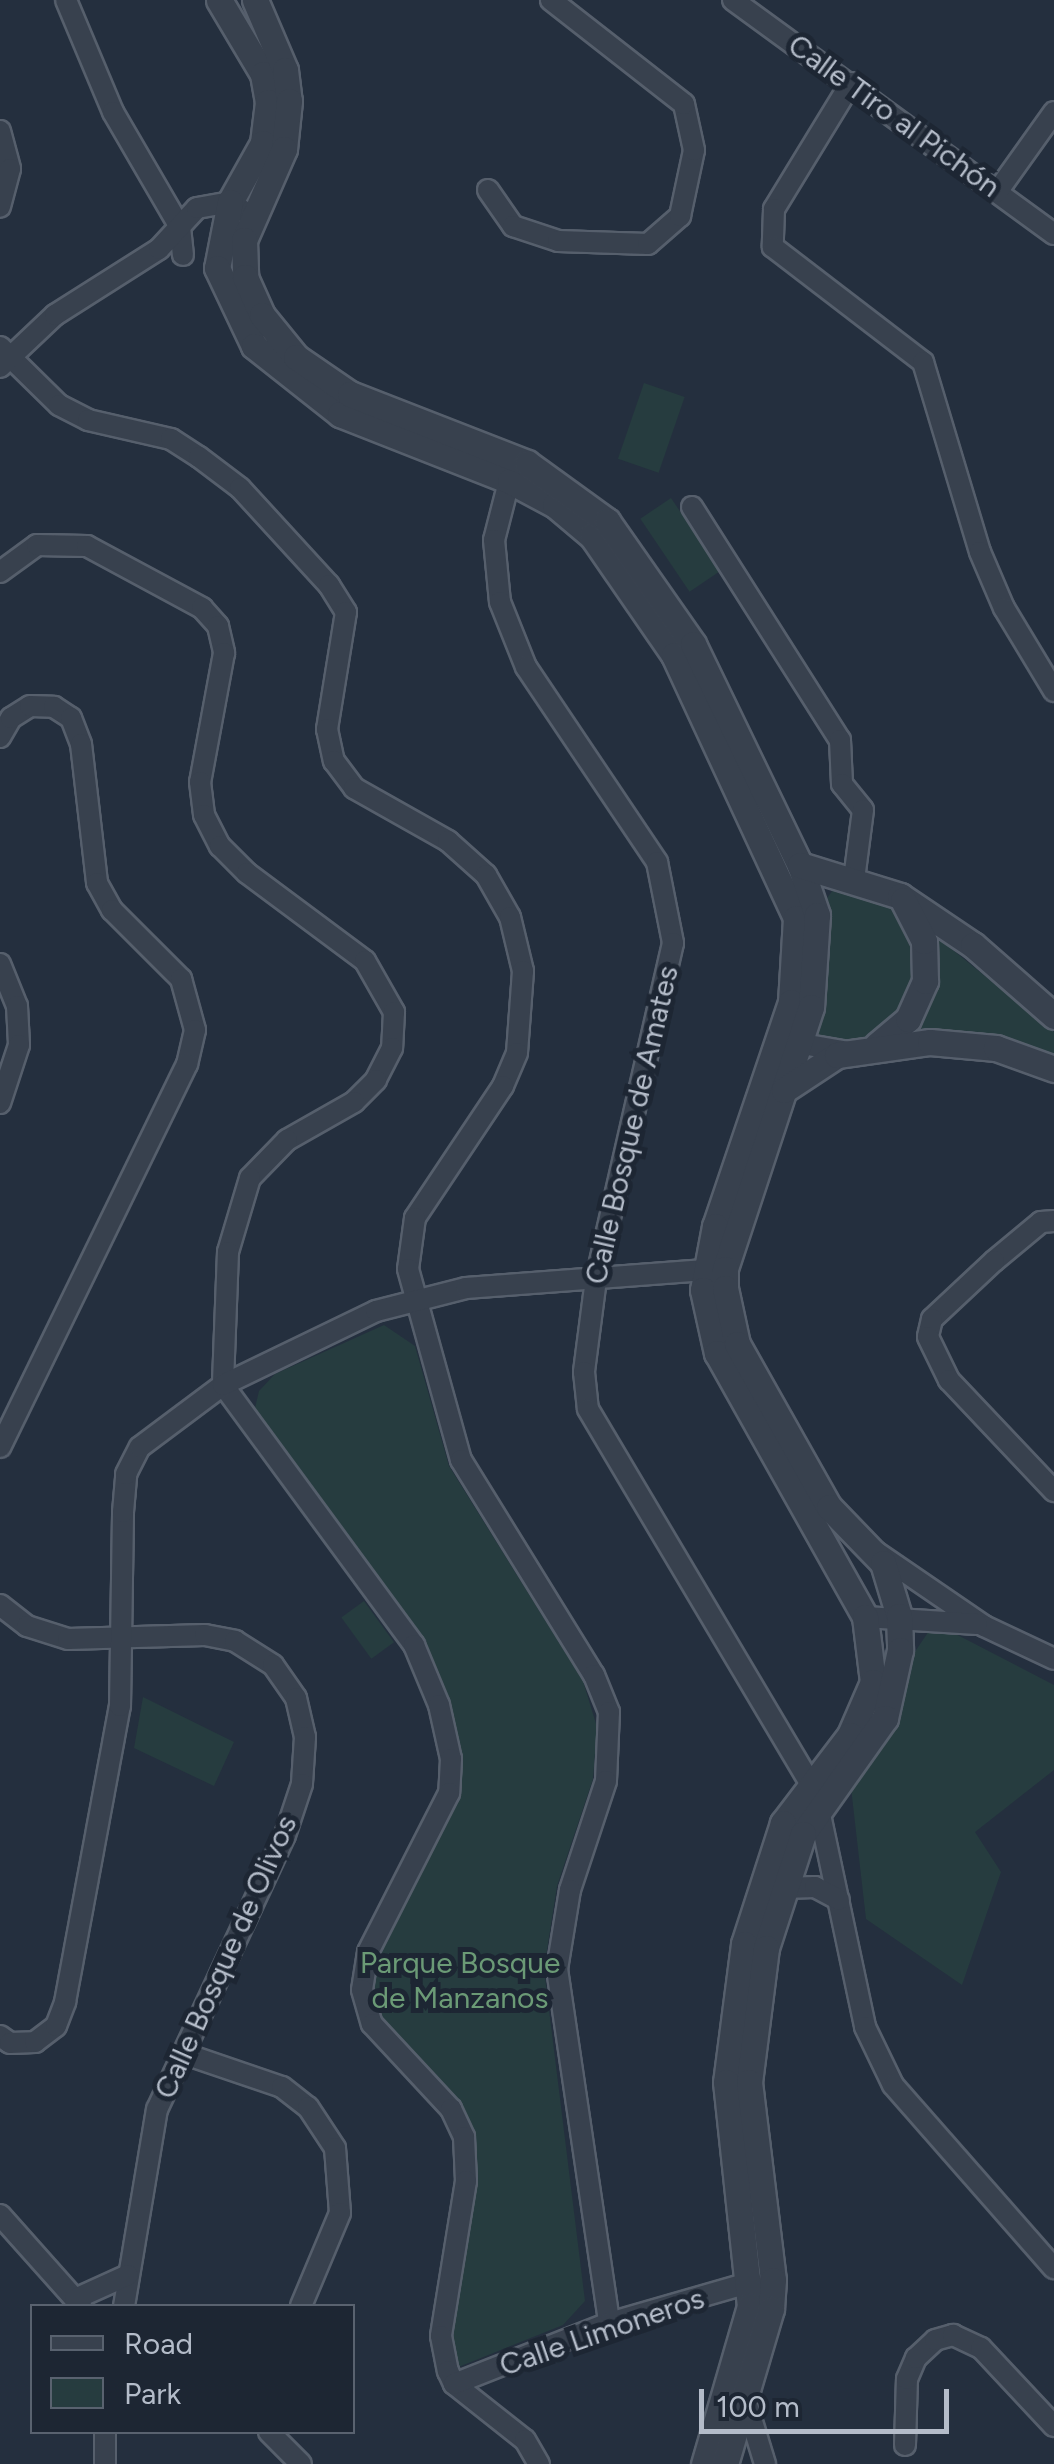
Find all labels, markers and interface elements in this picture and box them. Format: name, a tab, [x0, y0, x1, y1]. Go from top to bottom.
street label: Calle Tiro al Pichón	[781, 27, 1007, 205]
street label: Calle Bosque de Amates	[578, 962, 686, 1288]
street label: Calle Bosque de Olivos	[147, 1810, 305, 2104]
park label: Parque Bosque de Manzanos	[360, 1945, 560, 2016]
street label: Calle Limoneros	[495, 2280, 709, 2384]
legend	[30, 2304, 355, 2434]
text: Road	[124, 2325, 193, 2362]
scale bar	[704, 2369, 954, 2431]
text: Park	[124, 2375, 181, 2412]
text: 100 m	[716, 2388, 800, 2425]

